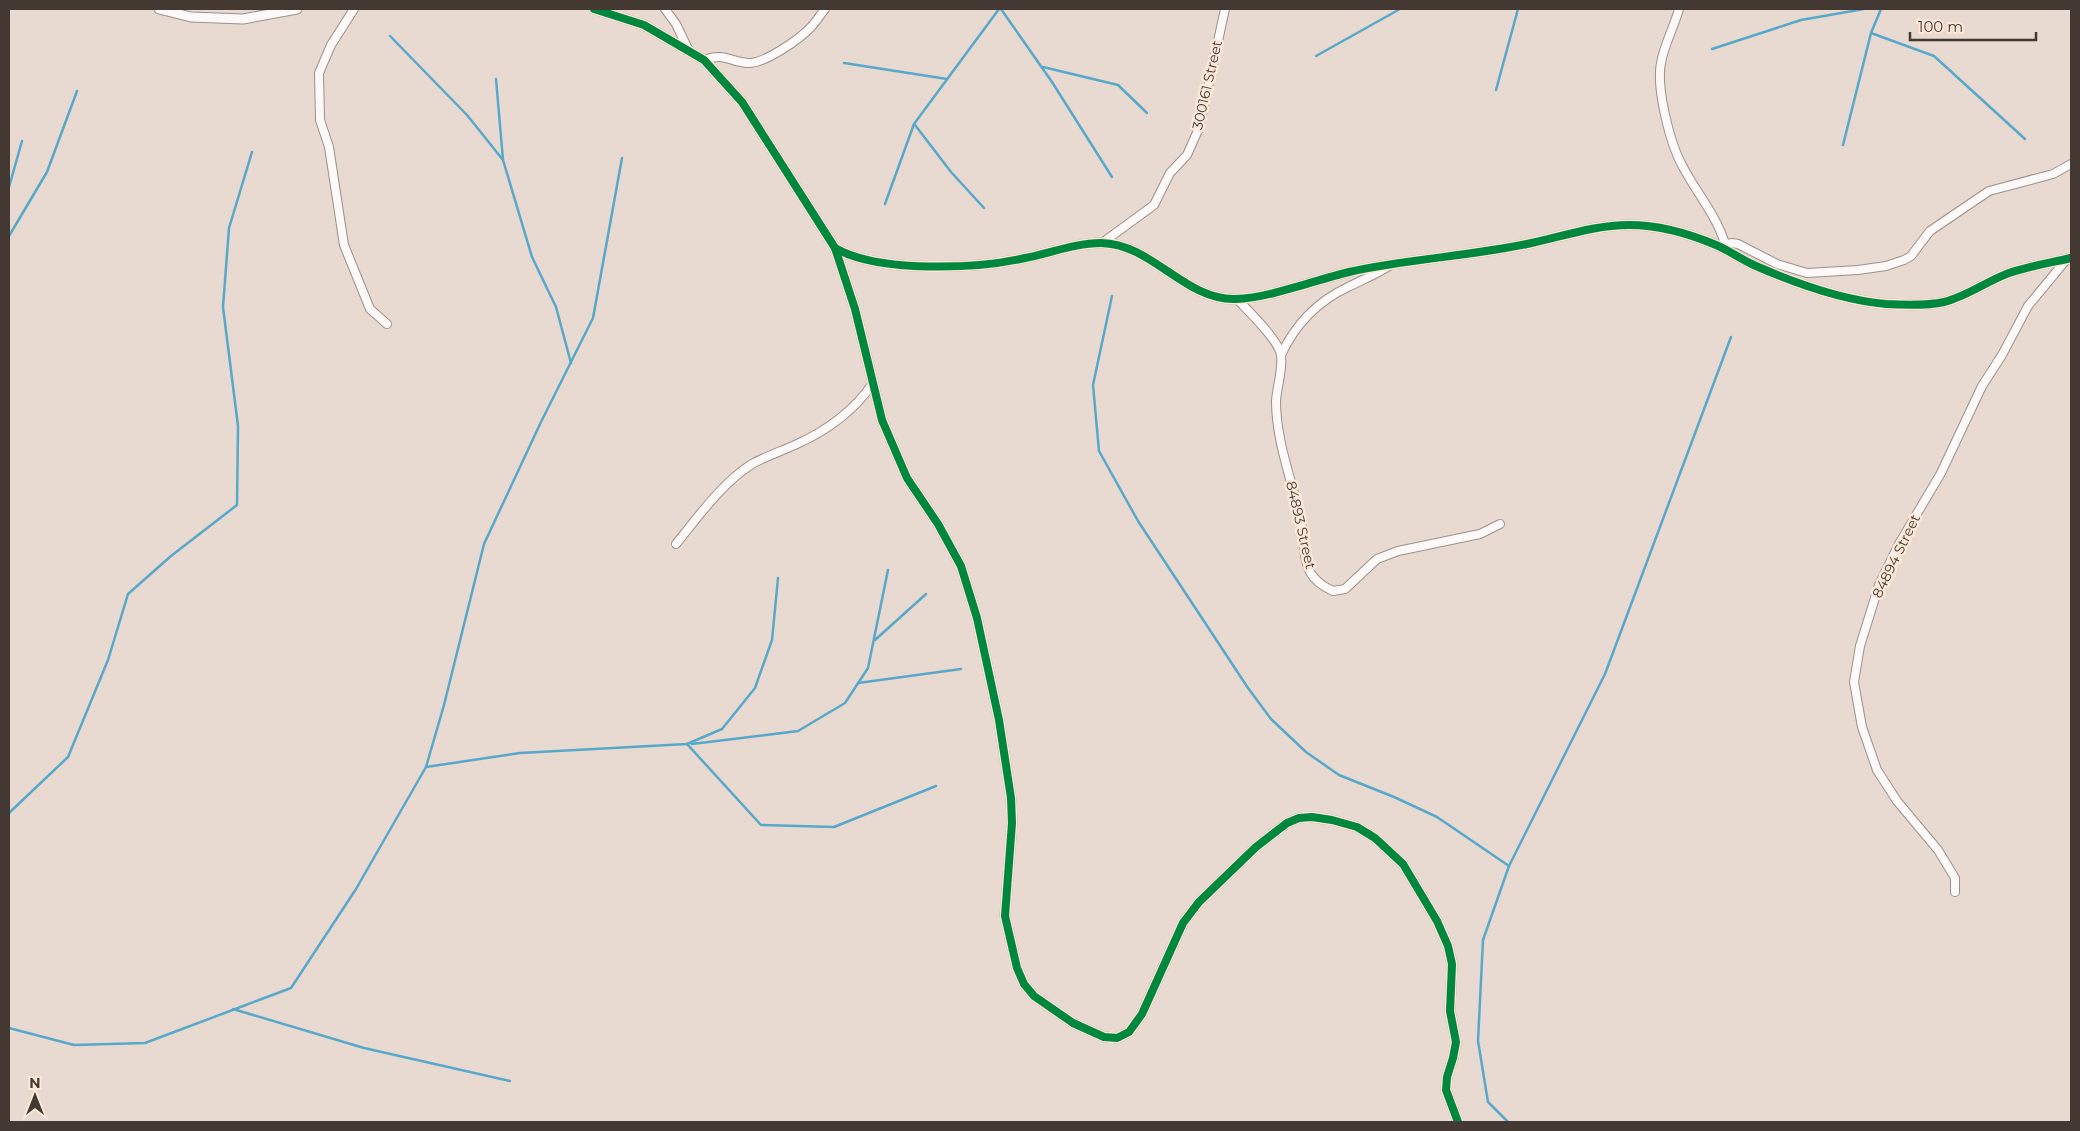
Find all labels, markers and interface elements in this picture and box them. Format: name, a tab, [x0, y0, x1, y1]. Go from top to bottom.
scale bar	[1910, 10, 2036, 42]
text: 100 m	[1918, 17, 1963, 36]
street label: 300161 Street	[1188, 38, 1226, 131]
street label: 84893 Street	[1282, 479, 1320, 571]
street label: 84894 Street	[1868, 511, 1924, 601]
north arrow	[10, 1071, 60, 1121]
text: N	[29, 1074, 41, 1092]

